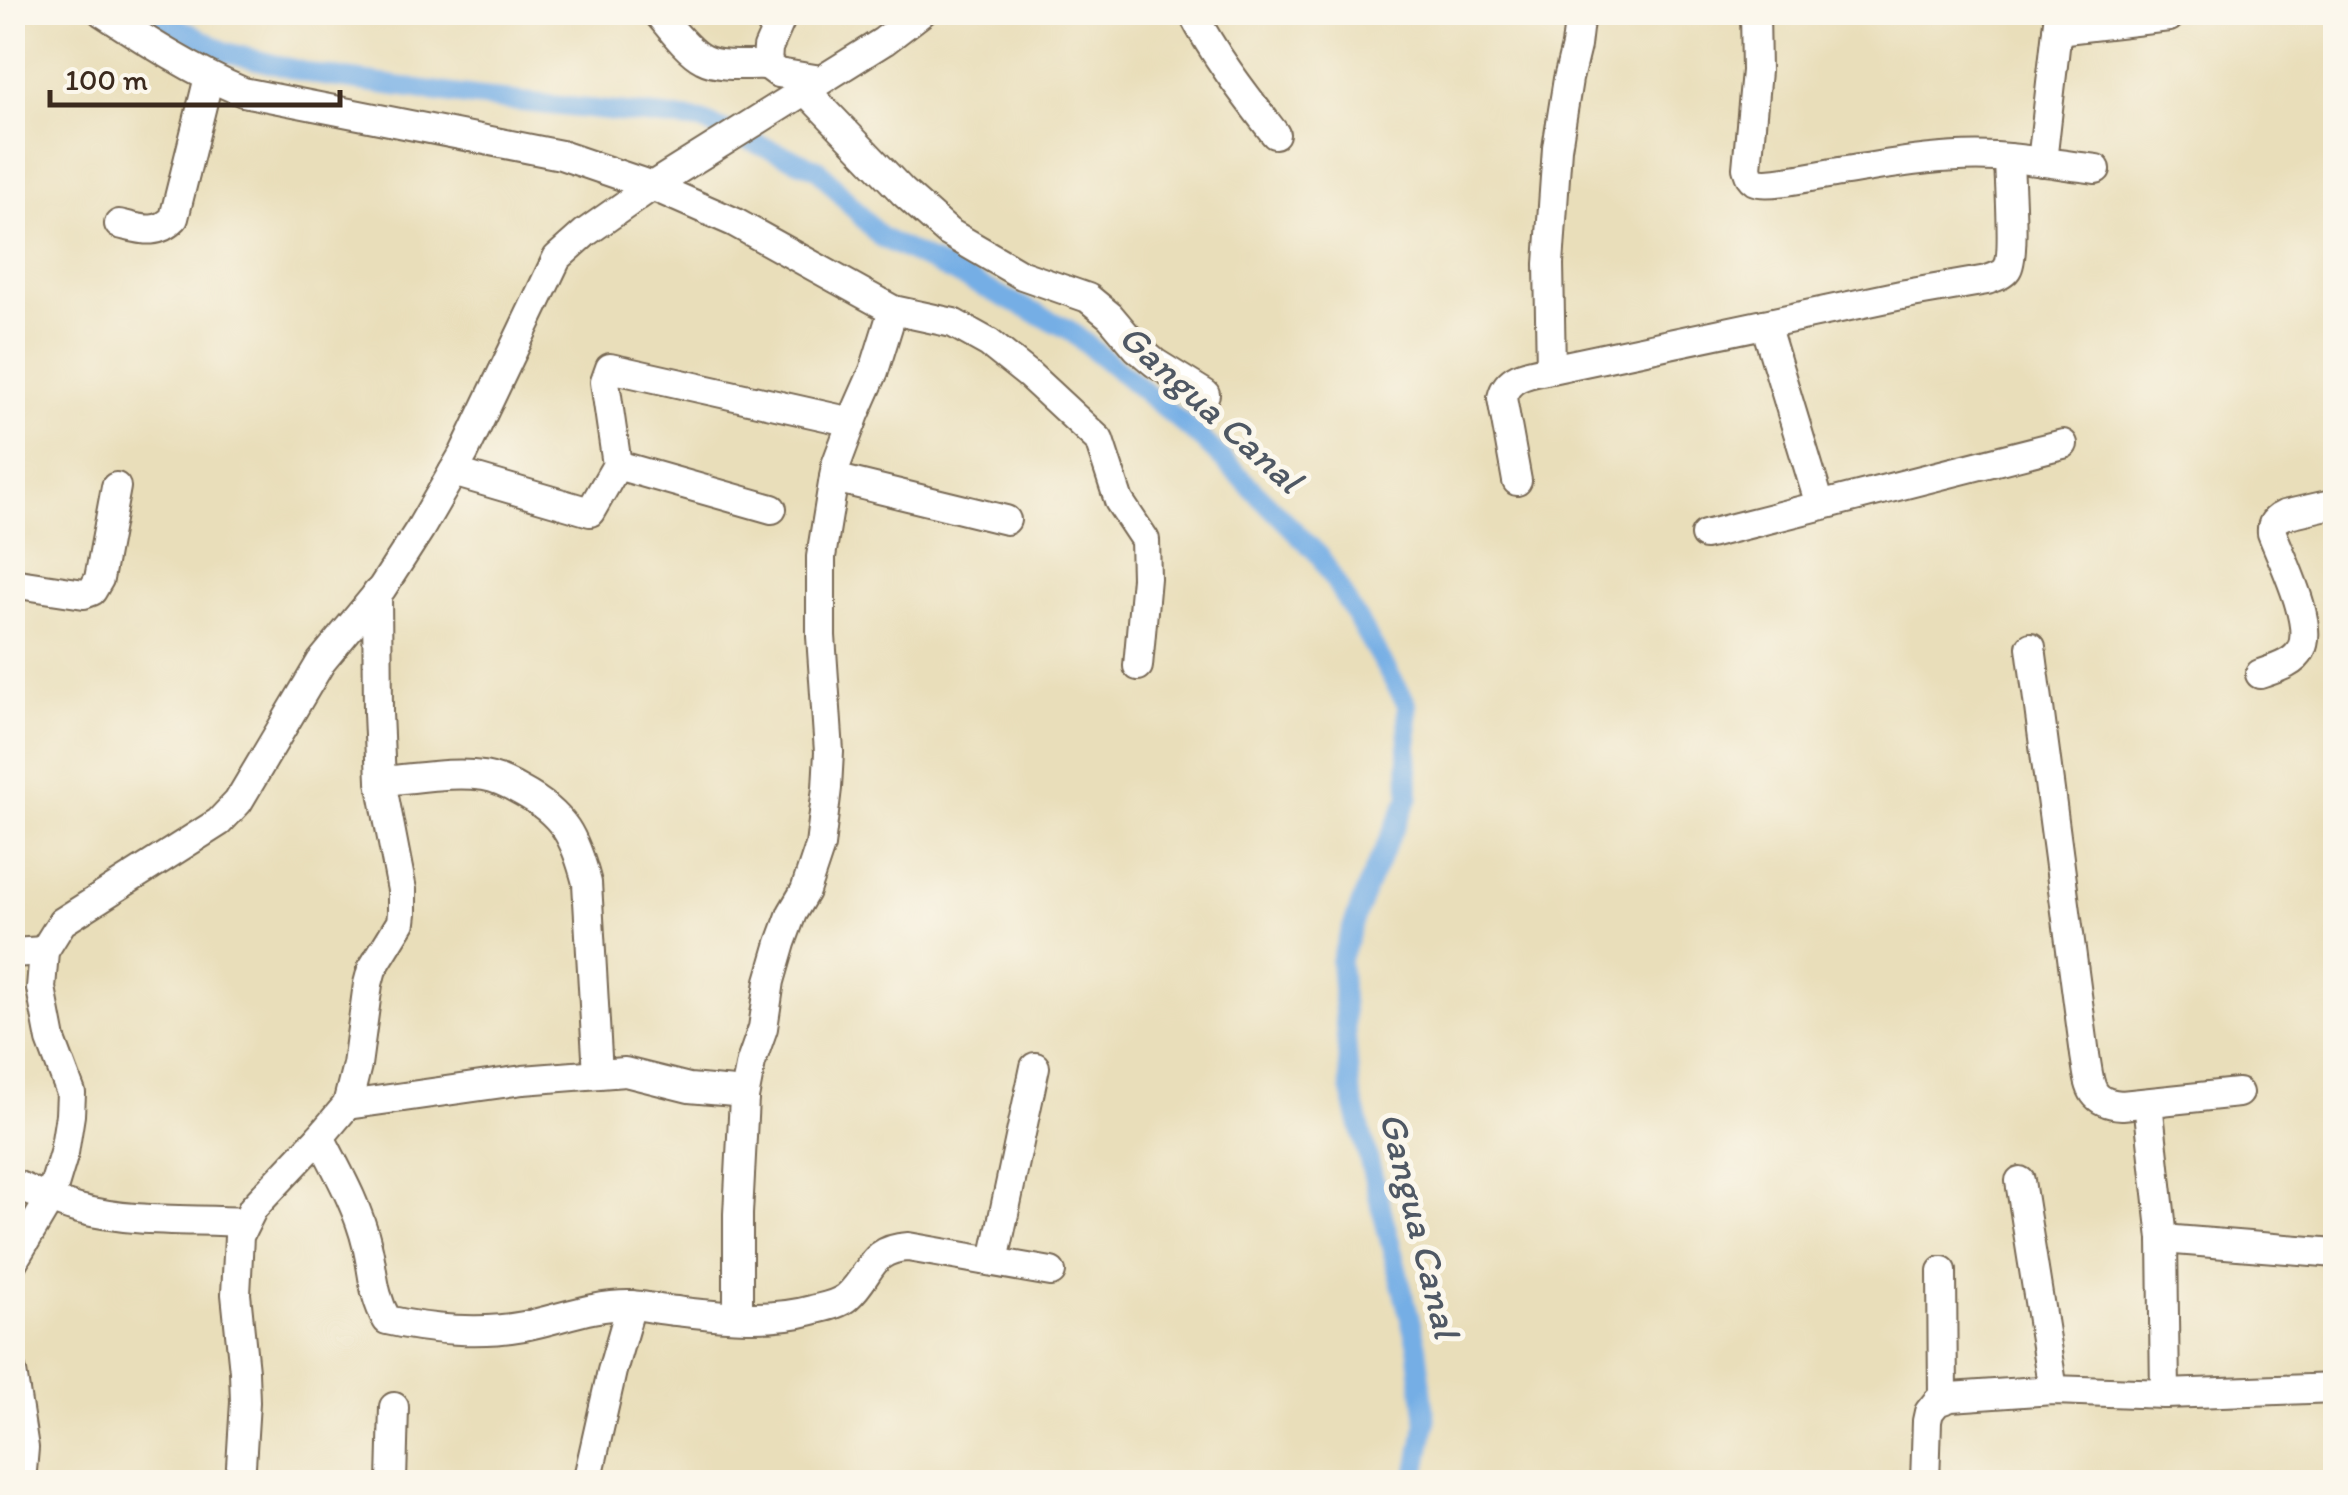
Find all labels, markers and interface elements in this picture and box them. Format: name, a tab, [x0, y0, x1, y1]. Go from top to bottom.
scale bar	[50, 45, 340, 107]
text: 100 m	[65, 61, 148, 98]
water label: Gangua Canal	[1110, 314, 1314, 504]
water label: Gangua Canal	[1370, 1107, 1471, 1345]

